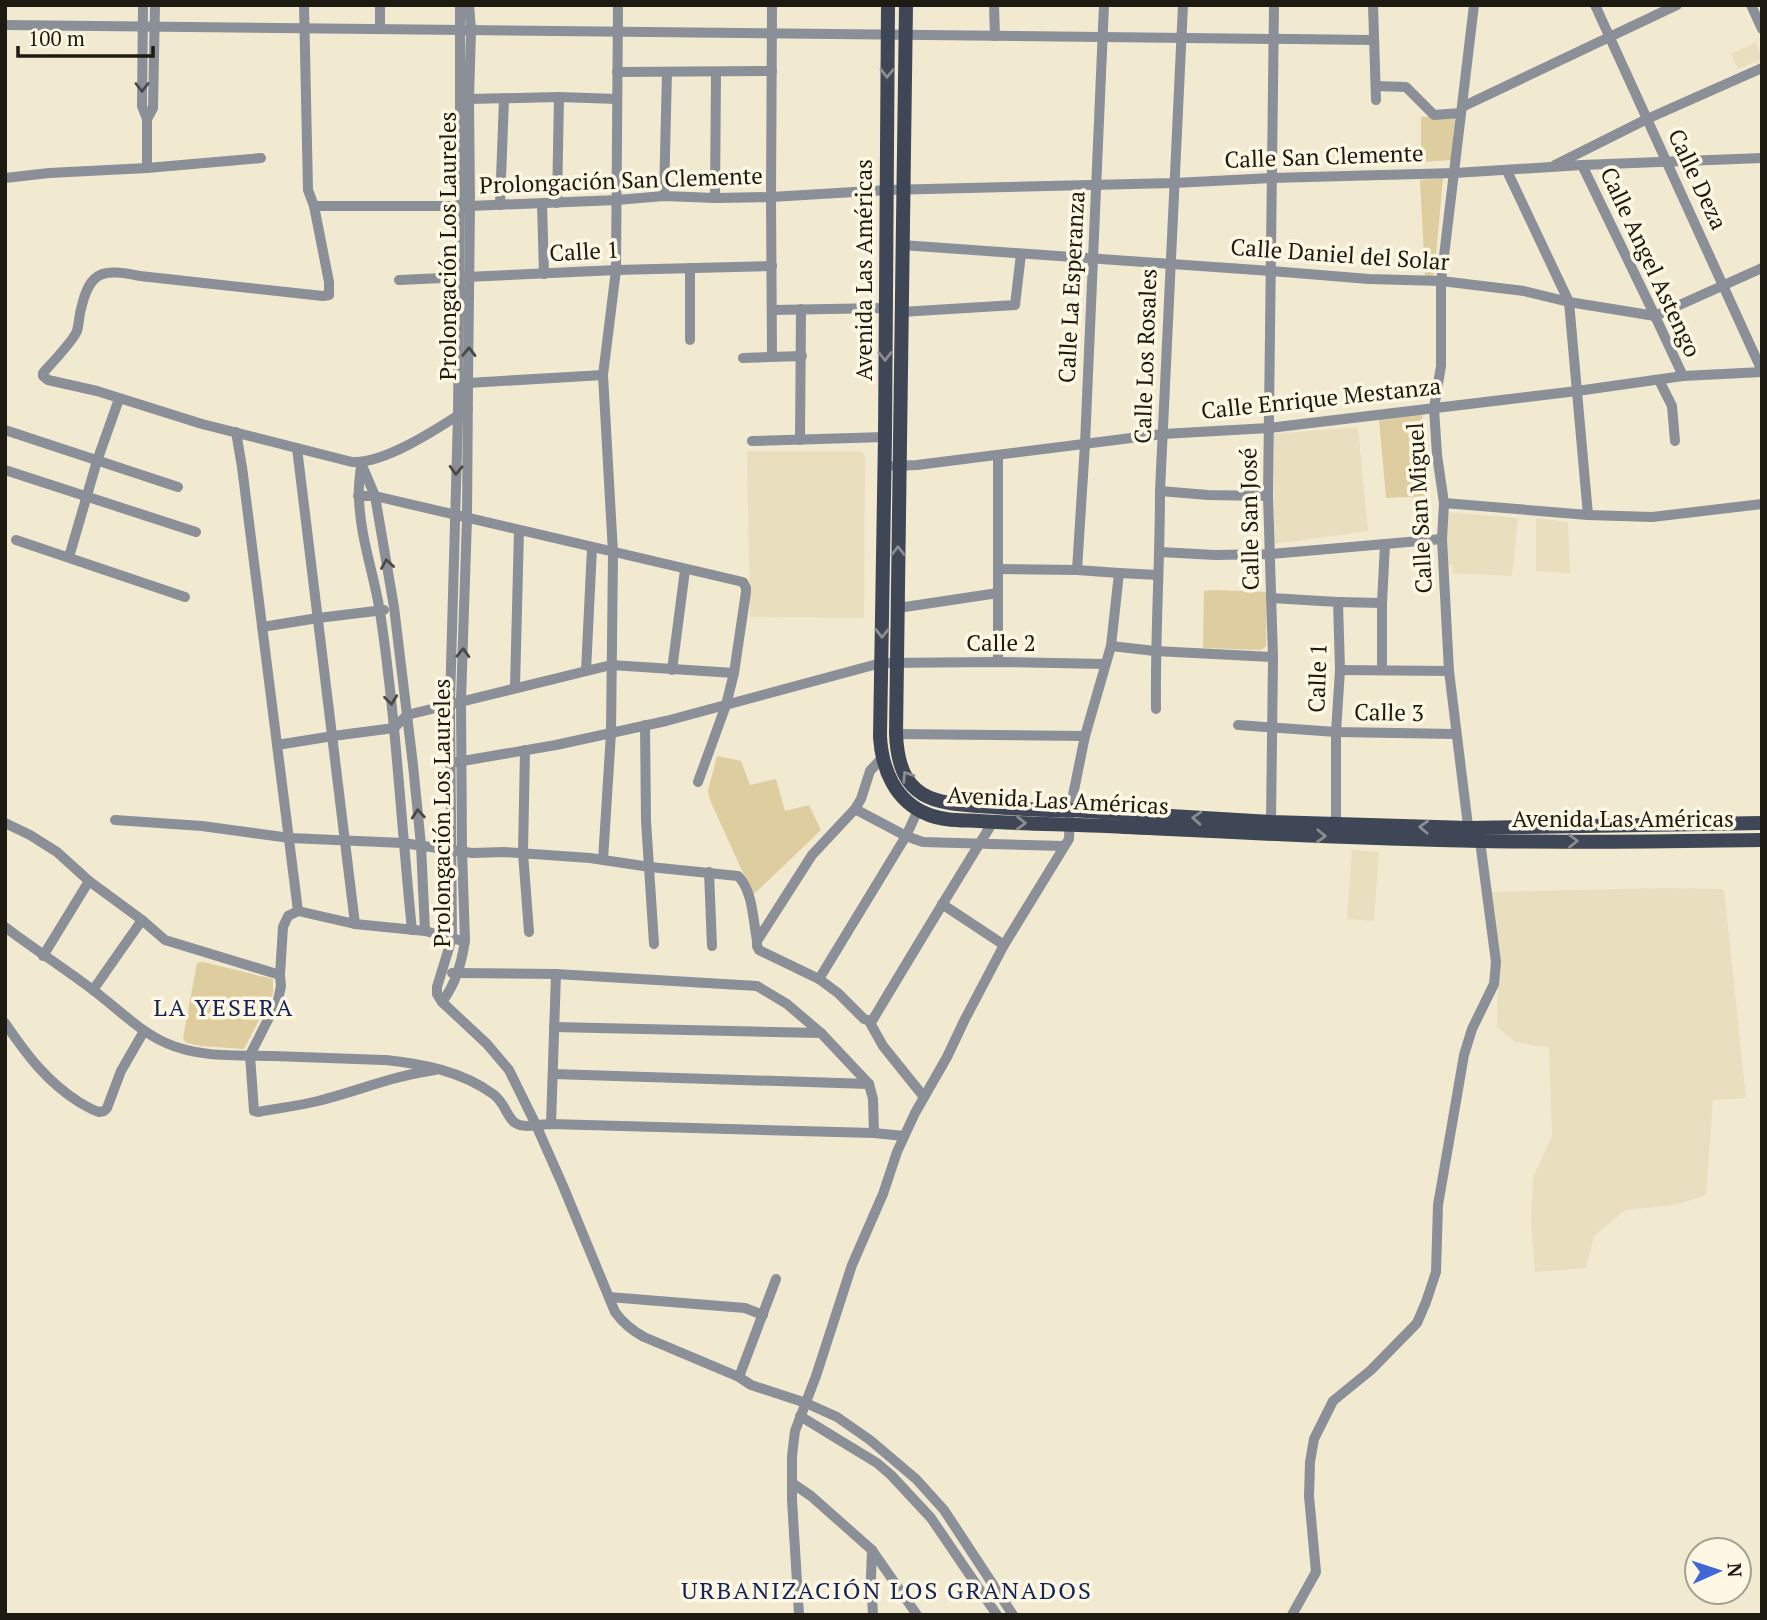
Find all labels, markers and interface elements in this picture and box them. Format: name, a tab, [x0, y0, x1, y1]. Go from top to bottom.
scale bar	[18, 14, 152, 58]
text: 100 m	[28, 24, 85, 52]
one-way arrow	[880, 68, 895, 79]
one-way arrow	[134, 83, 150, 93]
street label: Prolongación Los Laureles	[432, 111, 463, 381]
street label: Calle Deza	[1661, 124, 1735, 235]
street label: Calle San Clemente	[1224, 137, 1424, 175]
street label: Avenida Las Américas	[848, 159, 879, 381]
street label: Prolongación San Clemente	[479, 160, 763, 200]
street label: Calle Angel Astengo	[1593, 162, 1709, 362]
street label: Calle La Esperanza	[1050, 190, 1092, 384]
street label: Calle Daniel del Solar	[1230, 231, 1451, 277]
street label: Calle 1	[548, 234, 620, 268]
street label: Calle Los Rosales	[1126, 268, 1164, 444]
one-way arrow	[461, 346, 476, 357]
one-way arrow	[877, 352, 893, 362]
street label: Calle Enrique Mestanza	[1199, 370, 1443, 426]
street label: Calle San Miguel	[1399, 422, 1439, 594]
street label: Calle San José	[1232, 447, 1266, 591]
one-way arrow	[449, 465, 464, 476]
one-way arrow	[890, 545, 906, 556]
one-way arrow	[380, 558, 395, 570]
street label: Calle 2	[966, 627, 1036, 658]
one-way arrow	[874, 628, 890, 639]
street label: Calle 1	[1300, 643, 1334, 713]
one-way arrow	[455, 647, 470, 658]
street label: Prolongación Los Laureles	[426, 678, 457, 948]
one-way arrow	[383, 694, 398, 706]
street label: Calle 3	[1354, 696, 1424, 728]
one-way arrow	[903, 771, 915, 784]
street label: Avenida Las Américas	[946, 779, 1170, 821]
street label: Avenida Las Américas	[1512, 803, 1734, 834]
one-way arrow	[411, 808, 426, 819]
one-way arrow	[1191, 811, 1202, 826]
one-way arrow	[1016, 815, 1026, 831]
one-way arrow	[1418, 819, 1429, 834]
one-way arrow	[1317, 828, 1327, 844]
one-way arrow	[1568, 833, 1579, 849]
district label: LA YESERA	[154, 991, 294, 1023]
north arrow	[1683, 1536, 1753, 1606]
text: N	[1723, 1562, 1748, 1579]
district label: URBANIZACIÓN LOS GRANADOS	[681, 1574, 1093, 1606]

